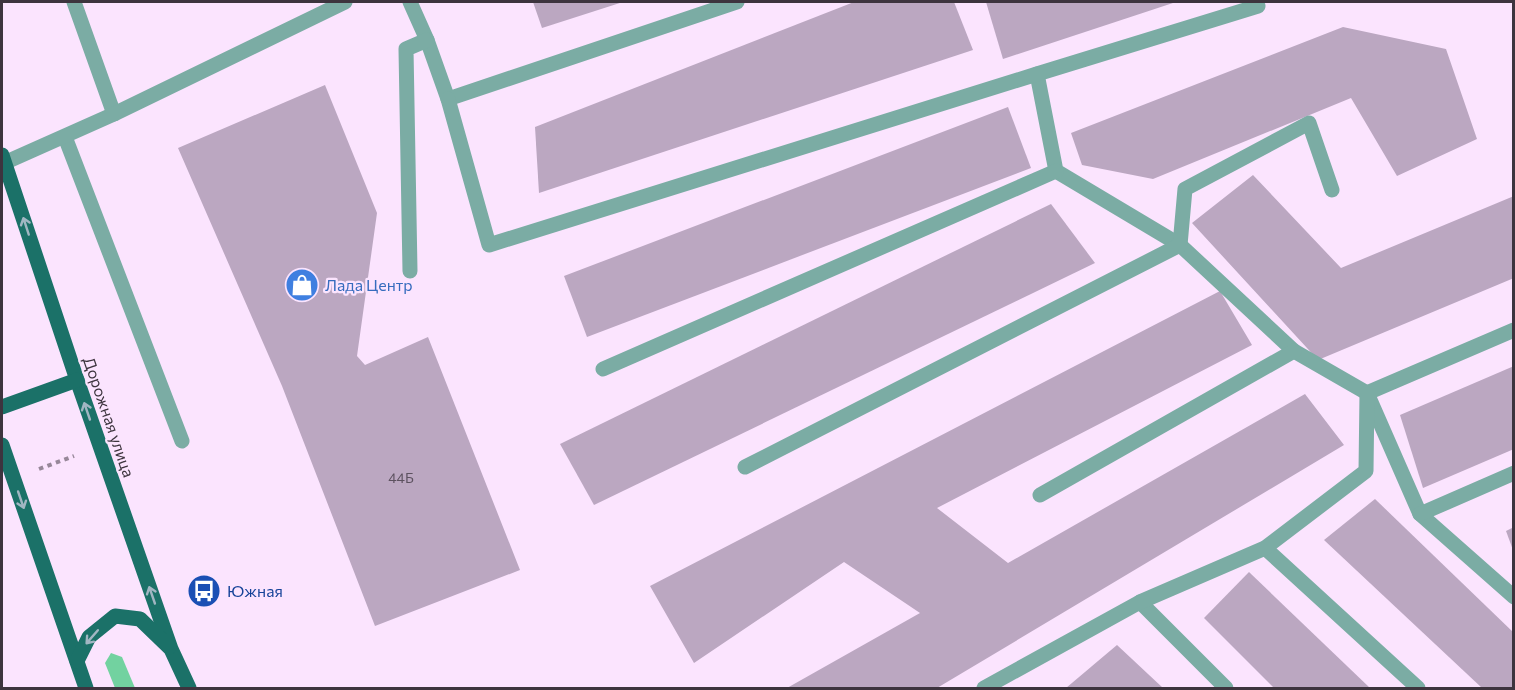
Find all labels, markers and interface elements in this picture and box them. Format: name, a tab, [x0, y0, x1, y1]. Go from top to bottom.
one-way arrow	[19, 217, 30, 236]
shop icon: Лада Центр	[284, 267, 320, 303]
place label: Лада Центр	[325, 275, 413, 294]
street label: Дорожная улица	[80, 354, 139, 479]
one-way arrow	[81, 402, 92, 421]
house number: 44Б	[388, 469, 414, 486]
one-way arrow	[17, 490, 28, 509]
bus stop icon: Южная	[186, 573, 222, 609]
place label: Южная	[227, 581, 283, 600]
one-way arrow	[146, 586, 157, 605]
one-way arrow	[85, 629, 99, 644]

